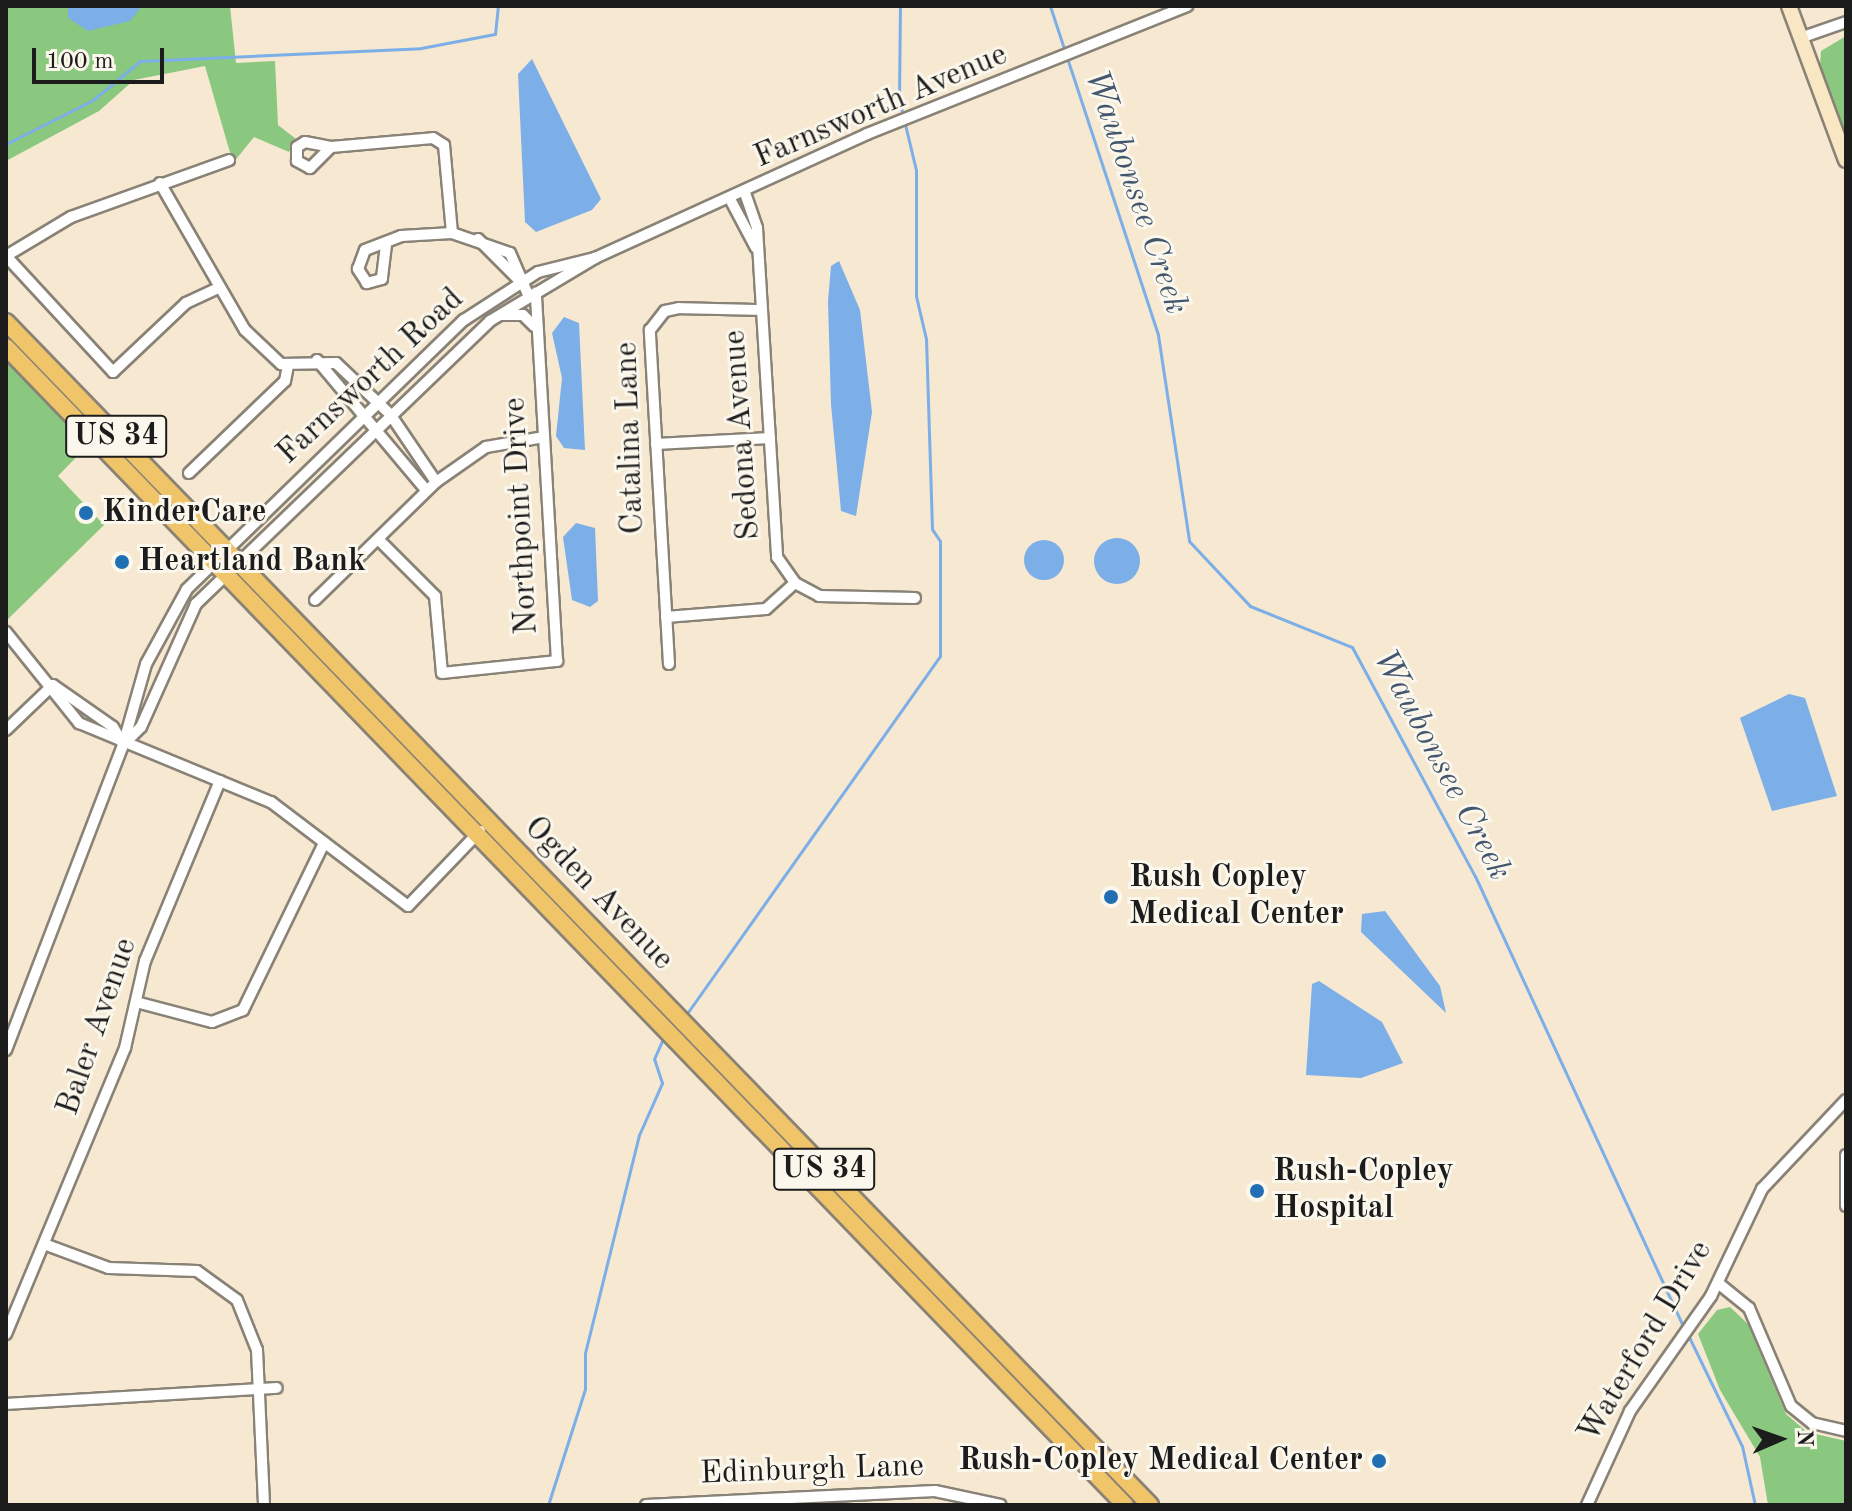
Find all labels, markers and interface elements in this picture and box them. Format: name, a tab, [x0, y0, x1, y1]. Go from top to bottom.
scale bar	[36, 32, 168, 82]
street label: Farnsworth Avenue	[749, 36, 1013, 178]
text: 100 m	[46, 50, 114, 74]
water label: Waubonsee Creek	[1074, 64, 1196, 320]
street label: Farnsworth Road	[270, 281, 472, 473]
street label: Sedona Avenue	[716, 329, 770, 541]
street label: Catalina Lane	[608, 341, 654, 535]
street label: Northpoint Drive	[497, 396, 547, 636]
road number: US 34	[64, 410, 168, 462]
place label: KinderCare	[102, 494, 266, 532]
marker: KinderCare	[77, 504, 95, 522]
place label: Heartland Bank	[138, 543, 366, 581]
marker: Heartland Bank	[113, 553, 131, 571]
water label: Waubonsee Creek	[1363, 642, 1519, 888]
street label: Ogden Avenue	[515, 809, 681, 979]
place label: Rush Copley Medical Center	[1129, 860, 1344, 935]
marker: Rush Copley Medical Center	[1100, 886, 1122, 908]
street label: Baler Avenue	[50, 933, 146, 1121]
road number: US 34	[772, 1143, 876, 1195]
place label: Rush-Copley Hospital	[1273, 1154, 1454, 1229]
marker: Rush-Copley Hospital	[1248, 1182, 1266, 1200]
street label: Waterford Drive	[1571, 1234, 1721, 1450]
north arrow	[1740, 1399, 1820, 1479]
text: N	[1793, 1429, 1815, 1447]
place label: Rush-Copley Medical Center	[958, 1442, 1363, 1480]
street label: Edinburgh Lane	[699, 1448, 925, 1494]
marker: Rush-Copley Medical Center	[1370, 1452, 1388, 1470]

